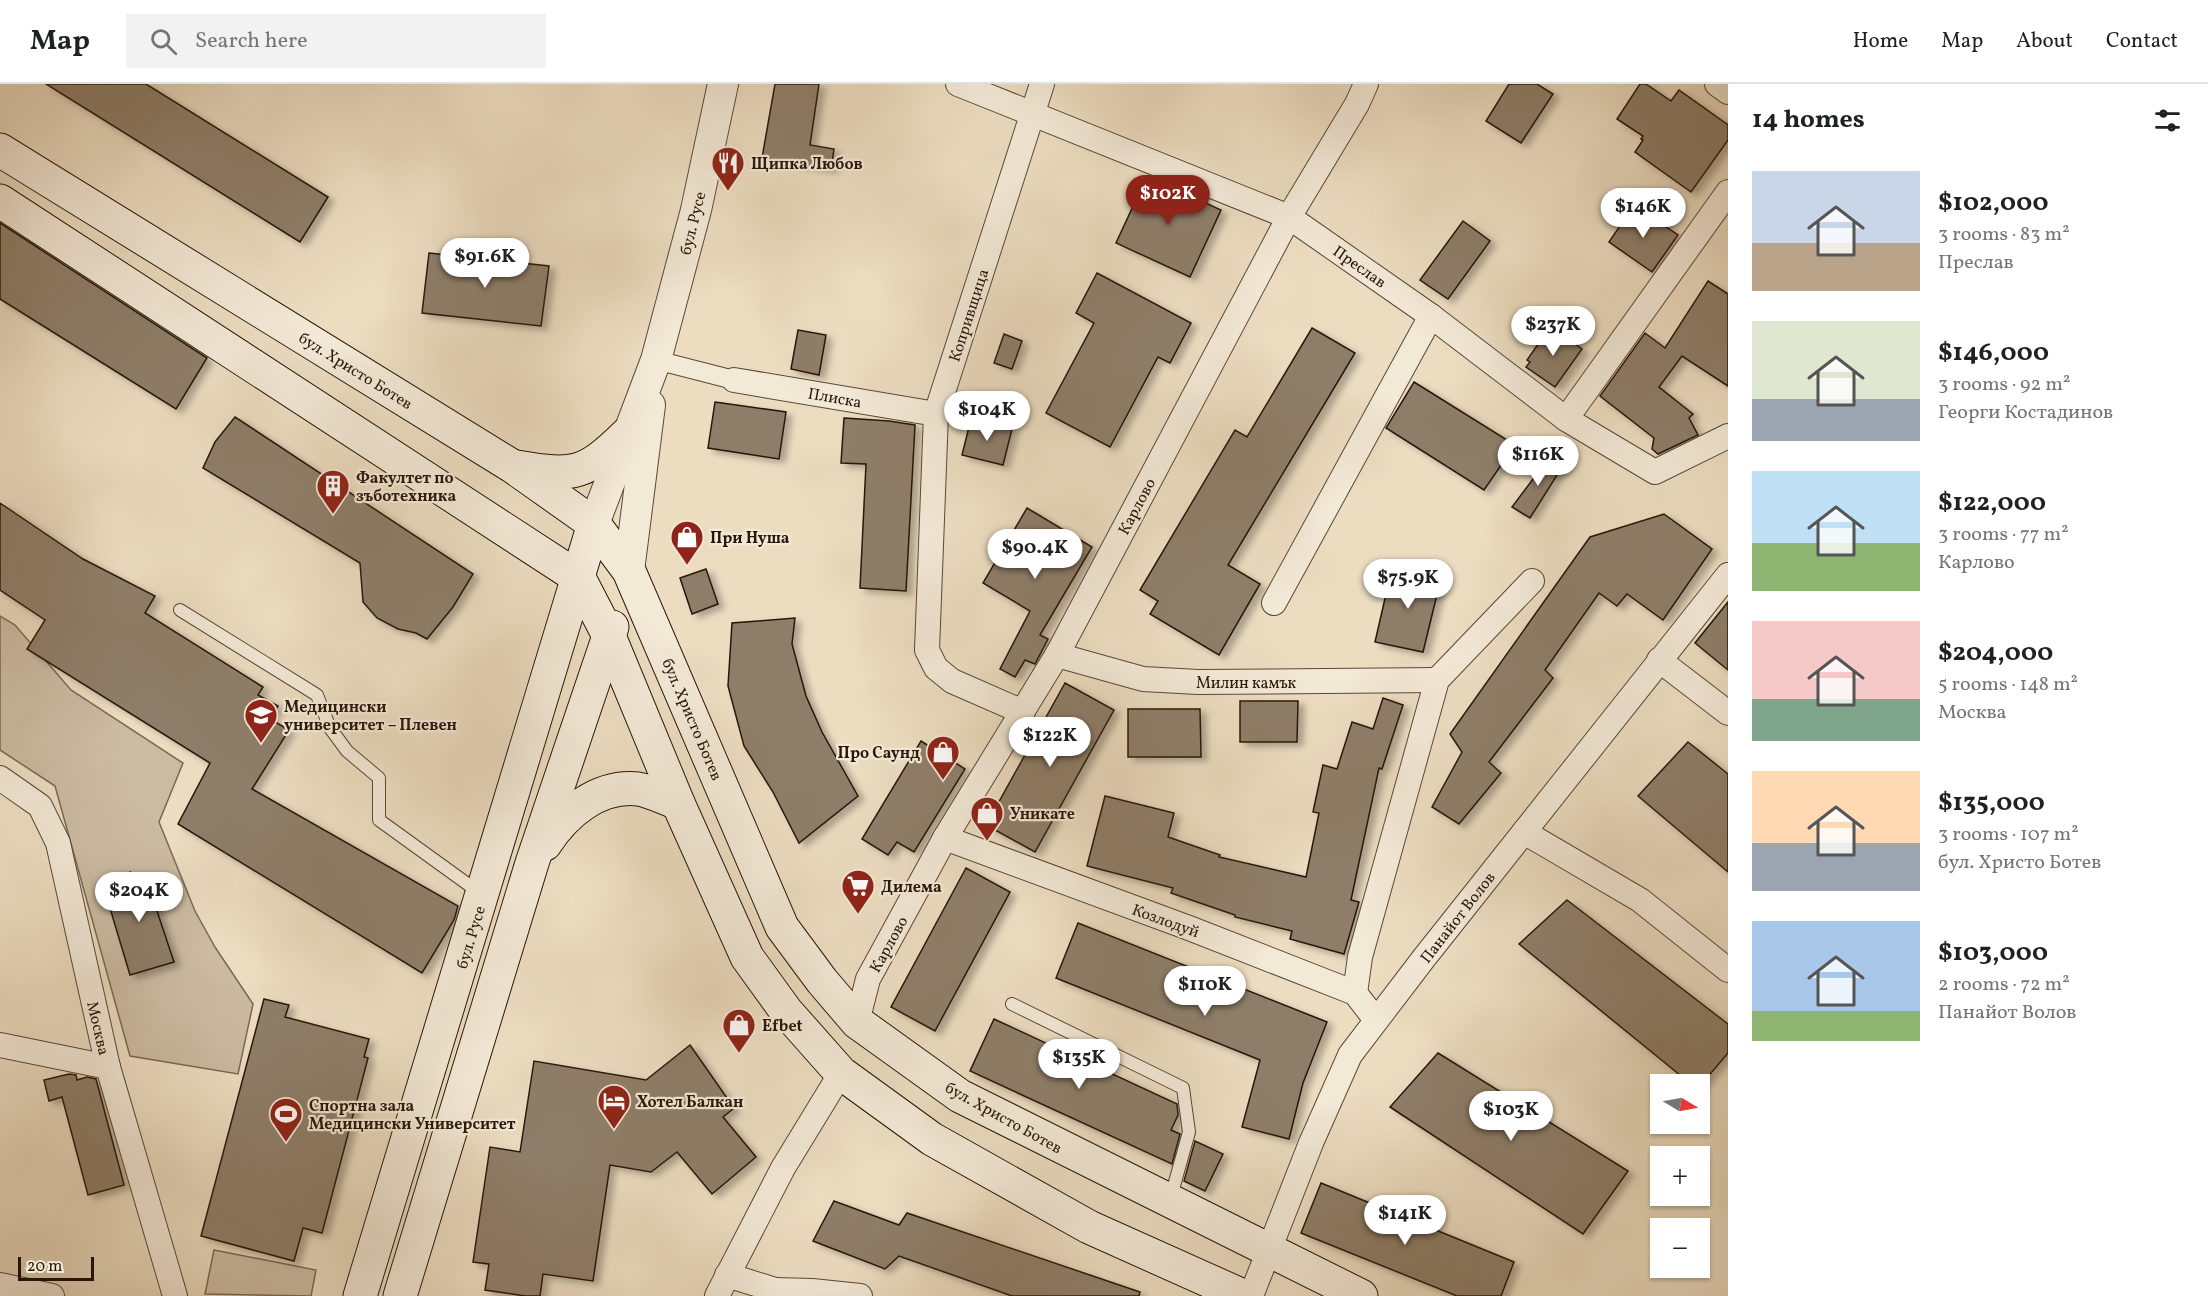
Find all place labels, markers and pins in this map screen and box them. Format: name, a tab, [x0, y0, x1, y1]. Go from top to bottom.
restaurant icon: Щипка Любов	[710, 145, 746, 192]
place label: Щипка Любов	[751, 154, 863, 176]
pin: $102K	[1126, 175, 1210, 226]
pin: $146K	[1601, 188, 1685, 239]
pin: $91.6K	[436, 238, 534, 289]
pin: $237K	[1511, 306, 1595, 357]
pin: $104K	[945, 391, 1029, 442]
pin: $116K	[1496, 436, 1580, 487]
building icon: Факултет по зъботехника	[315, 468, 351, 515]
place label: Факултет по зъботехника	[356, 468, 456, 508]
shop icon: При Нуша	[669, 519, 705, 566]
place label: При Нуша	[710, 528, 790, 550]
pin: $90.4K	[986, 529, 1084, 580]
pin: $75.9K	[1359, 559, 1457, 610]
school or university icon: Медицински университет – Плевен	[243, 697, 279, 744]
place label: Медицински университет – Плевен	[284, 697, 457, 737]
pin: $122K	[1008, 717, 1092, 768]
shop icon: Про Саунд	[925, 734, 961, 781]
place label: Про Саунд	[838, 743, 920, 765]
shop icon: Уникате	[969, 795, 1005, 842]
place label: Уникате	[1010, 804, 1075, 826]
supermarket icon: Дилема	[840, 868, 876, 915]
pin: $204K	[97, 872, 181, 923]
place label: Дилема	[881, 877, 942, 899]
pin: $110K	[1163, 966, 1247, 1017]
shop icon: Efbet	[721, 1007, 757, 1054]
place label: Efbet	[762, 1016, 803, 1038]
pin: $135K	[1037, 1039, 1121, 1090]
hotel icon: Хотел Балкан	[596, 1083, 632, 1130]
pin: $103K	[1469, 1091, 1553, 1142]
place label: Хотел Балкан	[637, 1092, 744, 1114]
sports icon: Спортна зала Медицински Университет	[268, 1096, 304, 1143]
place label: Спортна зала Медицински Университет	[309, 1096, 516, 1136]
pin: $141K	[1363, 1195, 1447, 1246]

